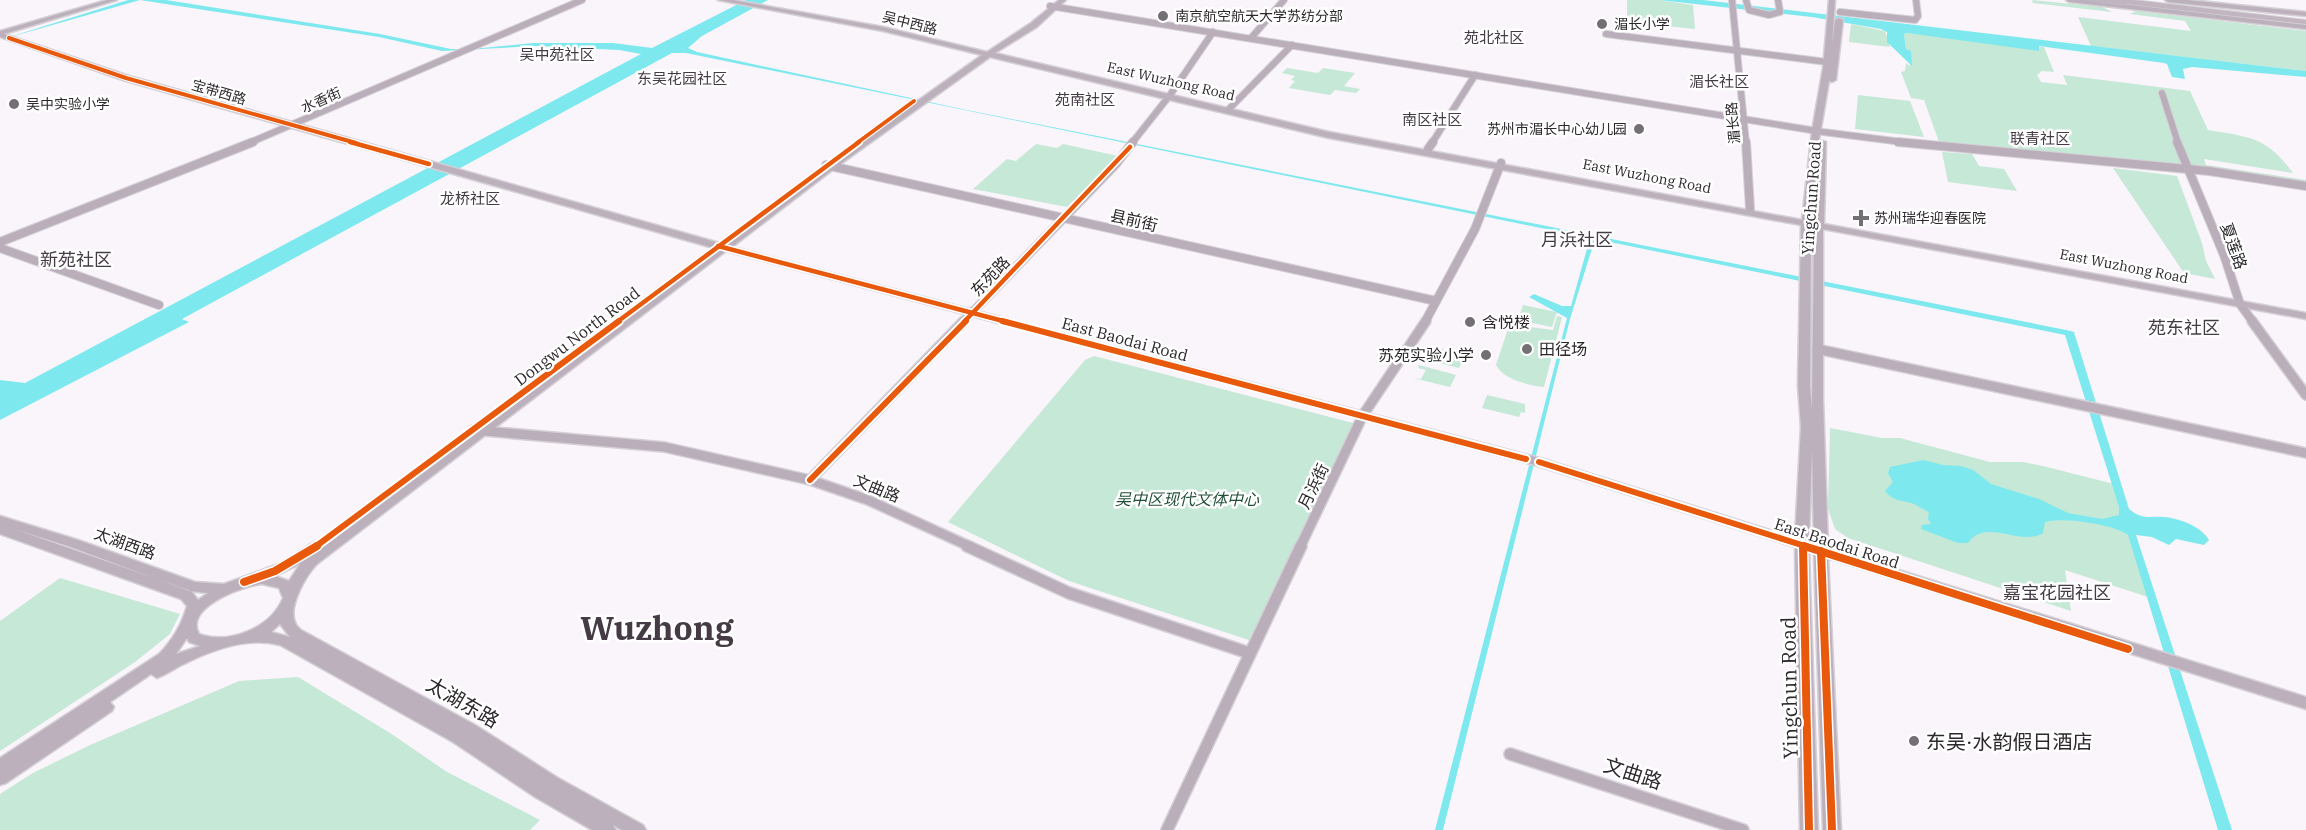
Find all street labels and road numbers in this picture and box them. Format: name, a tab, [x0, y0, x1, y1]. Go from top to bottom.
street label: 吴中西路	[881, 7, 939, 39]
street label: East Wuzhong Road	[1105, 58, 1237, 105]
street label: 宝带西路	[190, 76, 248, 108]
street label: 水香街	[298, 83, 344, 117]
street label: 湄长路	[1722, 101, 1744, 145]
street label: Yingchun Road	[1797, 140, 1825, 256]
street label: East Wuzhong Road	[1581, 155, 1713, 197]
street label: 县前街	[1108, 205, 1160, 235]
street label: 夏莲路	[2216, 220, 2252, 272]
street label: East Wuzhong Road	[2058, 245, 2190, 287]
street label: 东苑路	[966, 252, 1014, 300]
street label: Dongwu North Road	[510, 282, 644, 390]
street label: East Baodai Road	[1060, 313, 1191, 366]
street label: 月浜街	[1293, 460, 1333, 512]
street label: 文曲路	[851, 470, 903, 506]
street label: East Baodai Road	[1772, 513, 1902, 573]
street label: 太湖西路	[92, 523, 158, 563]
street label: Yingchun Road	[1774, 617, 1804, 759]
street label: 太湖东路	[422, 670, 504, 734]
street label: 文曲路	[1600, 751, 1666, 795]

